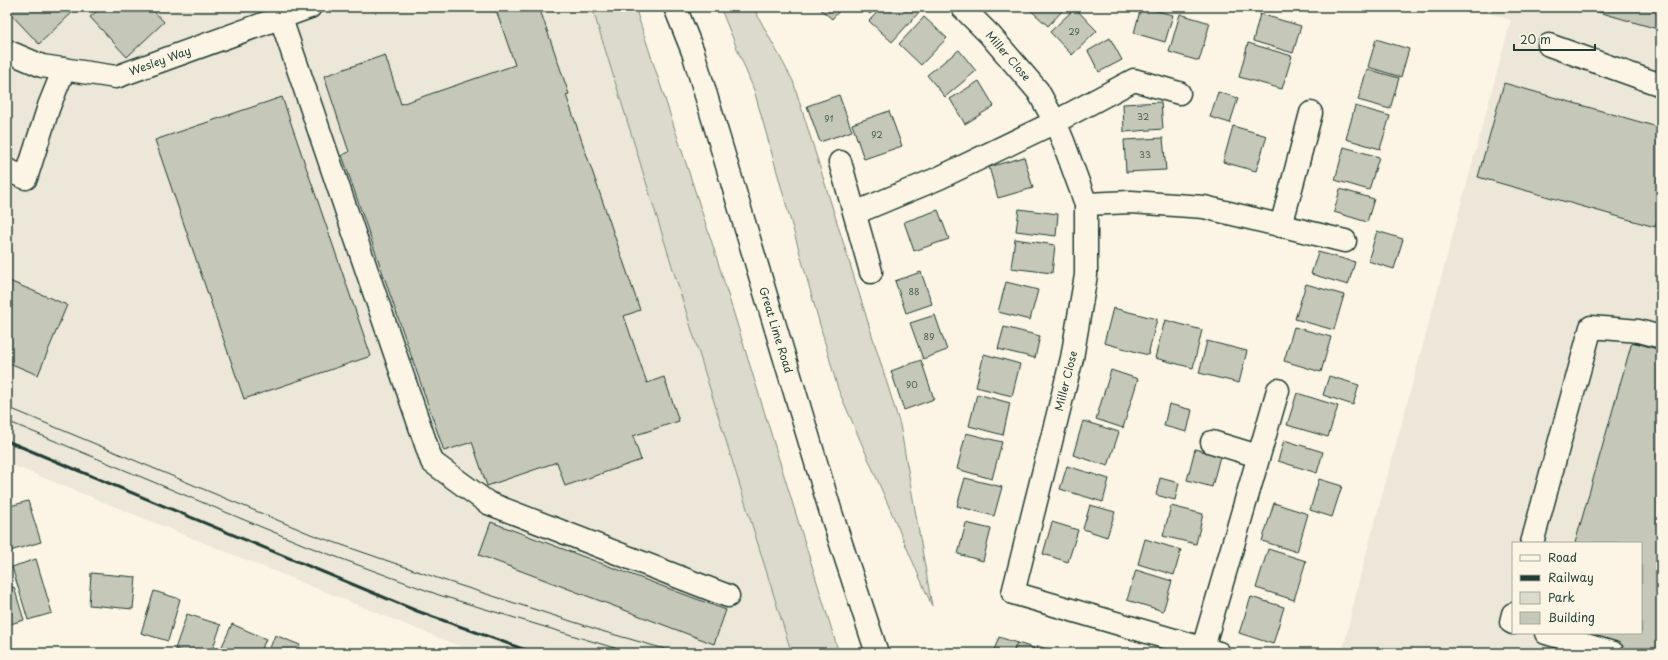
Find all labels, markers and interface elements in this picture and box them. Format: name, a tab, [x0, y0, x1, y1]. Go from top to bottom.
house number: 29	[1068, 24, 1080, 38]
scale bar	[1514, 26, 1595, 52]
street label: Miller Close	[982, 27, 1035, 85]
text: 20 m	[1520, 30, 1551, 48]
street label: Wesley Way	[127, 42, 193, 80]
house number: 32	[1137, 109, 1149, 123]
house number: 91	[824, 111, 834, 125]
house number: 92	[871, 127, 883, 141]
house number: 33	[1139, 147, 1151, 161]
house number: 88	[908, 284, 920, 298]
street label: Great Lime Road	[755, 285, 798, 375]
house number: 89	[924, 329, 934, 343]
street label: Miller Close	[1050, 349, 1081, 413]
house number: 90	[906, 377, 918, 391]
legend	[1512, 542, 1642, 634]
text: Road	[1548, 548, 1577, 566]
text: Railway	[1548, 568, 1594, 586]
text: Park	[1548, 588, 1575, 606]
text: Building	[1548, 608, 1595, 626]

